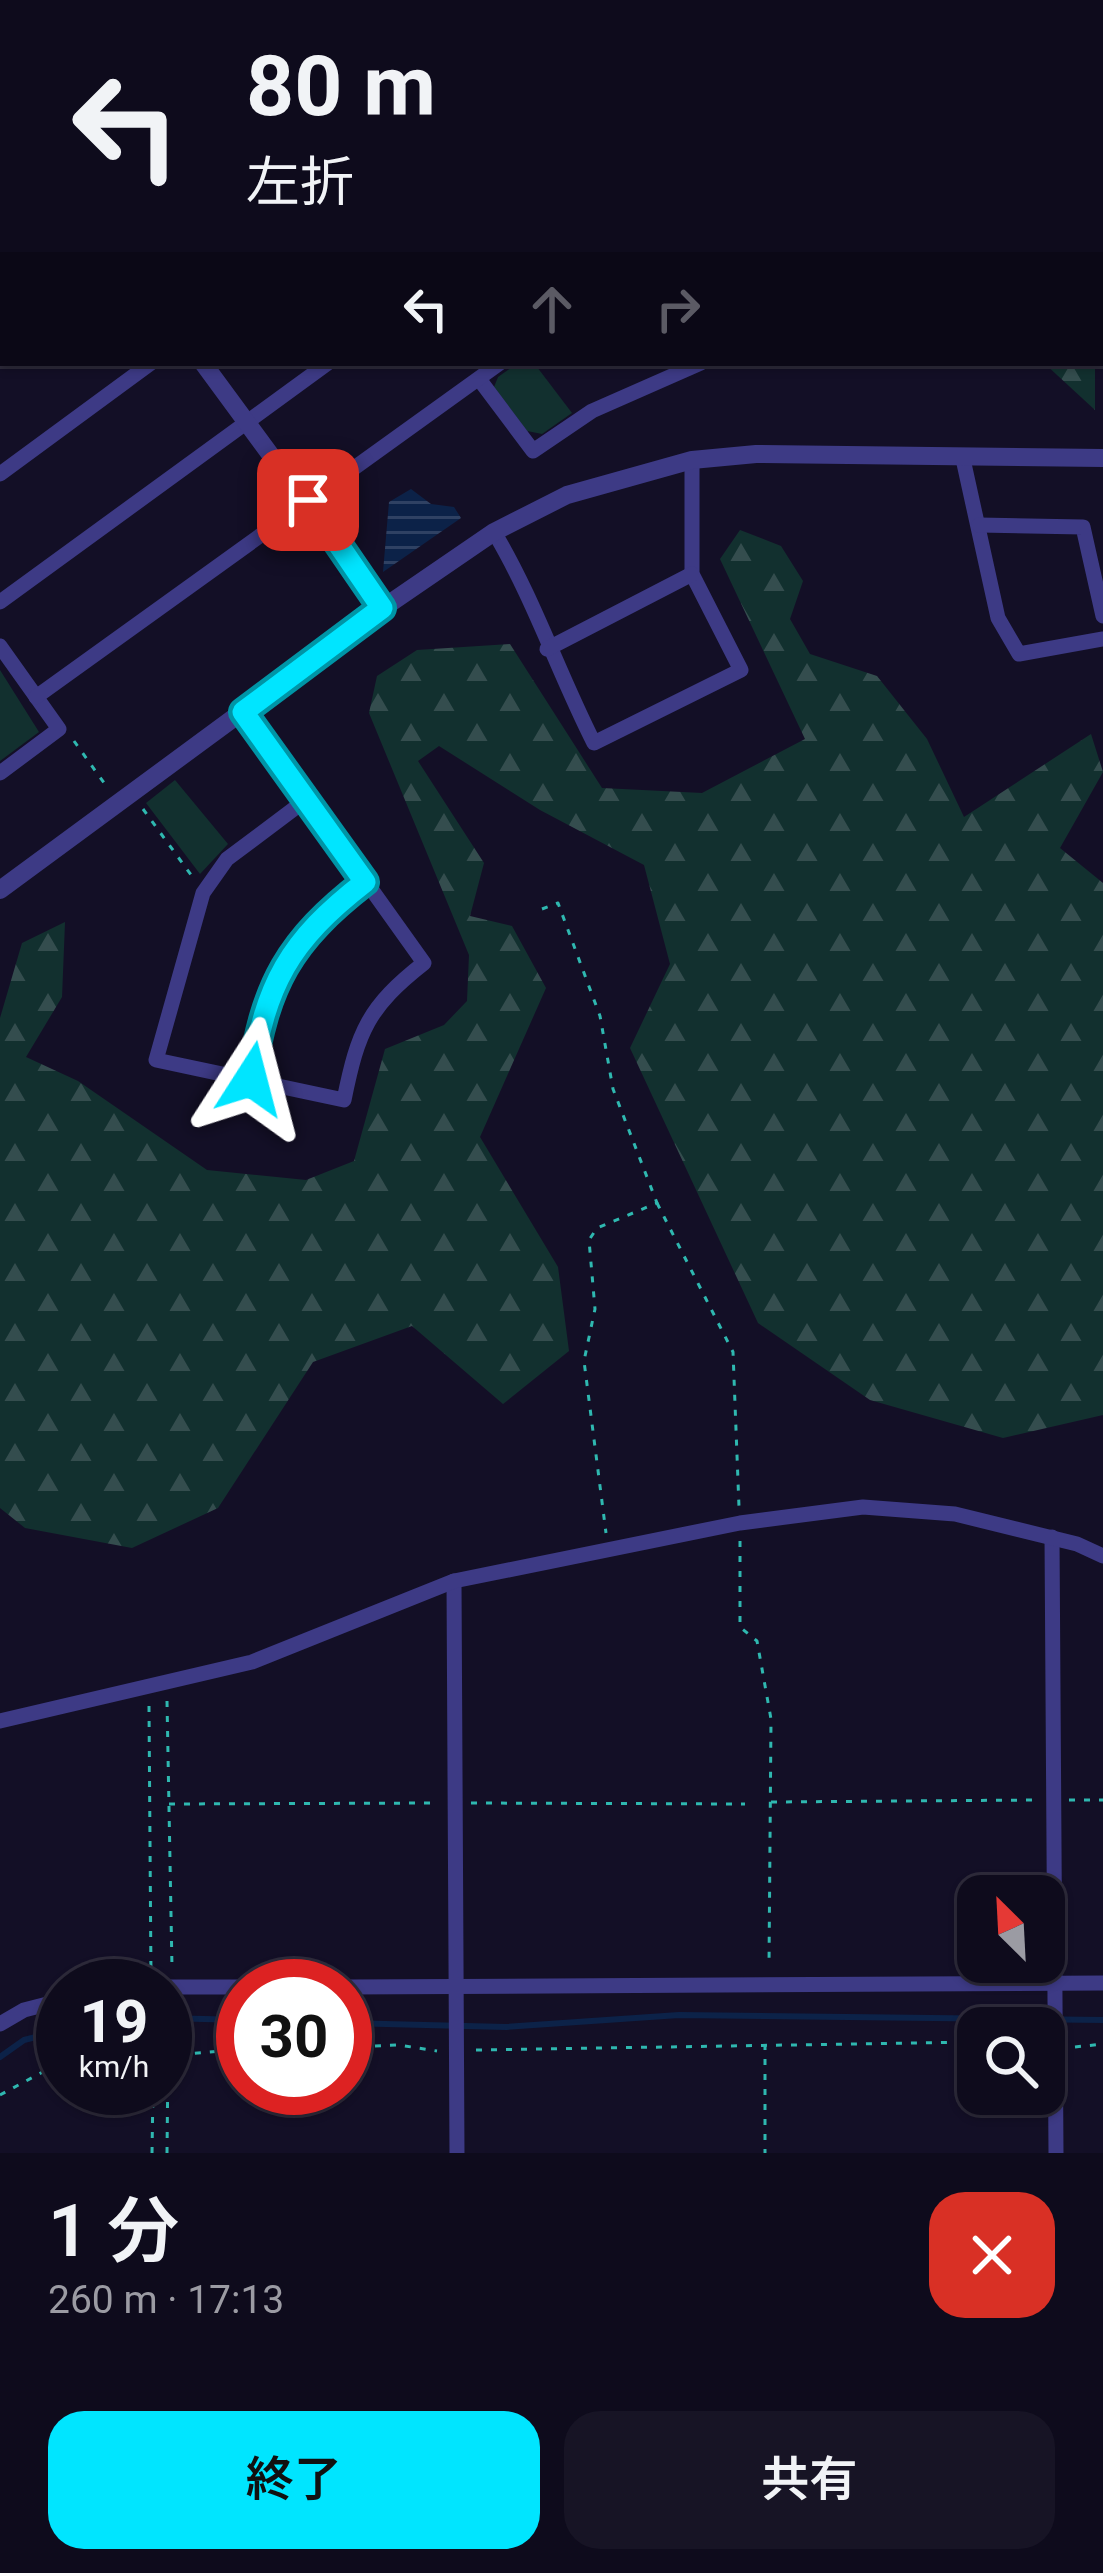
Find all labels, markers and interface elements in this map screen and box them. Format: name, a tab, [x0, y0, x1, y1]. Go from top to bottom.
text: 80 m	[246, 37, 436, 136]
icon: left	[48, 48, 204, 204]
text: 左折	[246, 151, 354, 214]
icon: left	[393, 276, 459, 342]
icon: ahead	[519, 276, 585, 342]
icon: right	[645, 276, 711, 342]
pin	[257, 449, 359, 551]
icon: arrive	[275, 467, 341, 533]
position arrow	[188, 1016, 314, 1142]
north arrow	[957, 1875, 1065, 1983]
map controls	[957, 1875, 1065, 2115]
speed limit sign: 30	[216, 1959, 372, 2115]
text: 19	[80, 1986, 148, 2057]
button: search	[957, 2007, 1065, 2115]
text: km/h	[79, 2049, 149, 2084]
text: 1 分	[48, 2189, 179, 2274]
button: close	[929, 2192, 1055, 2318]
text: 260 m · 17:13	[48, 2277, 284, 2323]
button: 終了	[48, 2411, 540, 2549]
button: 共有	[564, 2411, 1055, 2549]

